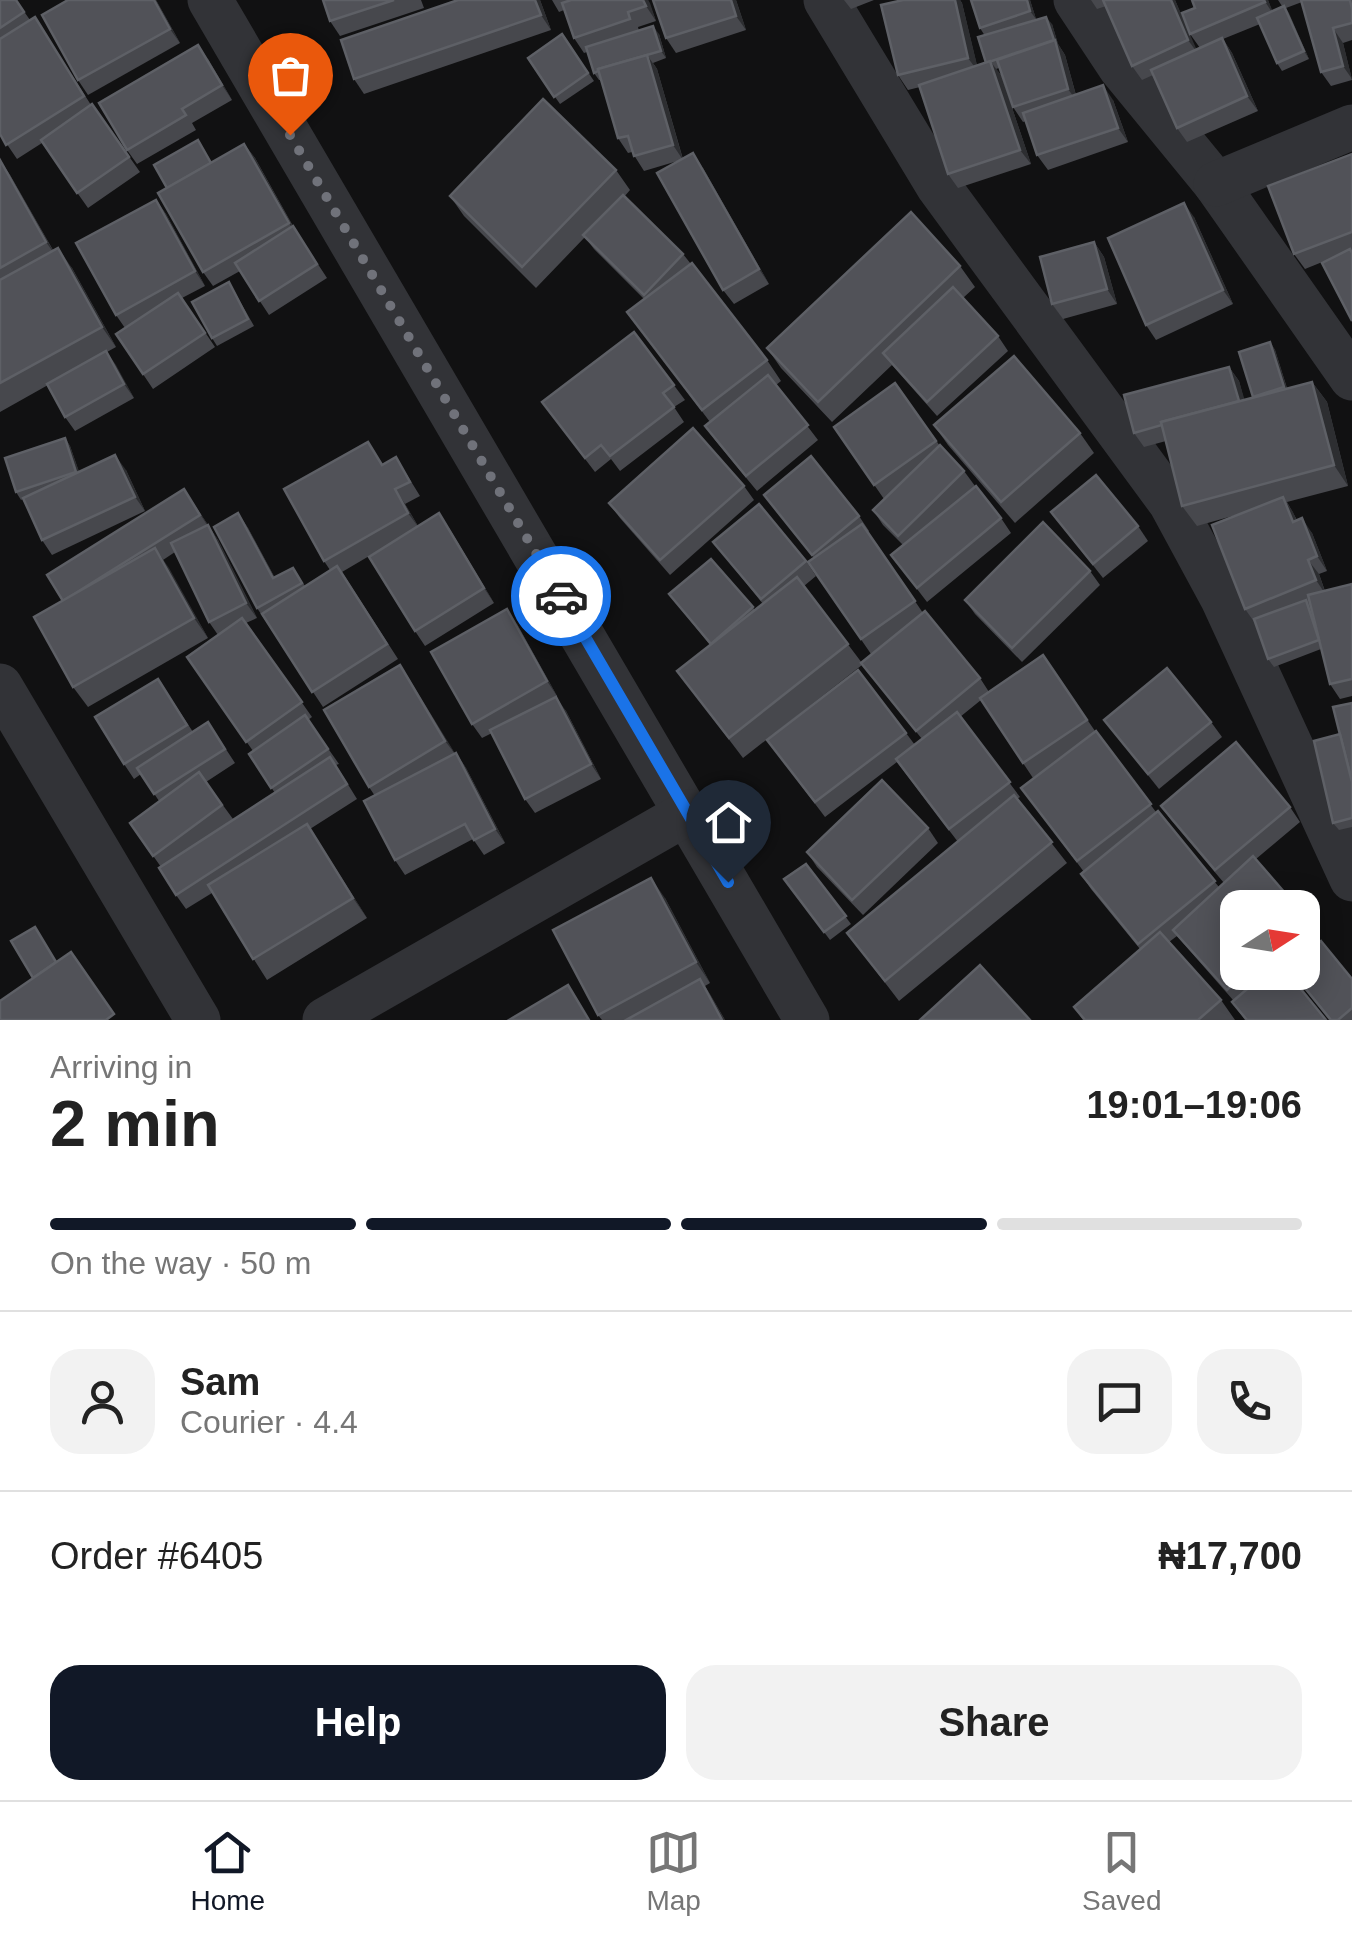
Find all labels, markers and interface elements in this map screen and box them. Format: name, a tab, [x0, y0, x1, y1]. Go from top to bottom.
pin	[248, 33, 333, 136]
icon: bag	[263, 48, 318, 103]
courier	[511, 546, 611, 646]
icon: car	[534, 569, 589, 624]
pin	[686, 780, 771, 883]
icon: home	[701, 795, 756, 850]
north arrow	[1220, 890, 1320, 990]
map controls	[1220, 890, 1320, 990]
text: Arriving in	[50, 1049, 192, 1085]
text: 19:01–19:06	[1086, 1084, 1302, 1126]
text: 2 min	[50, 1087, 220, 1160]
text: On the way · 50 m	[50, 1245, 311, 1281]
button: person	[50, 1349, 155, 1454]
button: chat	[1067, 1349, 1172, 1454]
button: phone	[1197, 1349, 1302, 1454]
text: Sam	[180, 1361, 260, 1403]
text: Courier · 4.4	[180, 1404, 358, 1440]
text: Order #6405	[50, 1535, 263, 1577]
text: ₦17,700	[1158, 1535, 1302, 1577]
button: Help	[50, 1665, 666, 1780]
button: Share	[686, 1665, 1302, 1780]
tab: Home	[190, 1825, 265, 1917]
tab: Map	[646, 1825, 701, 1917]
tab: Saved	[1082, 1825, 1161, 1917]

